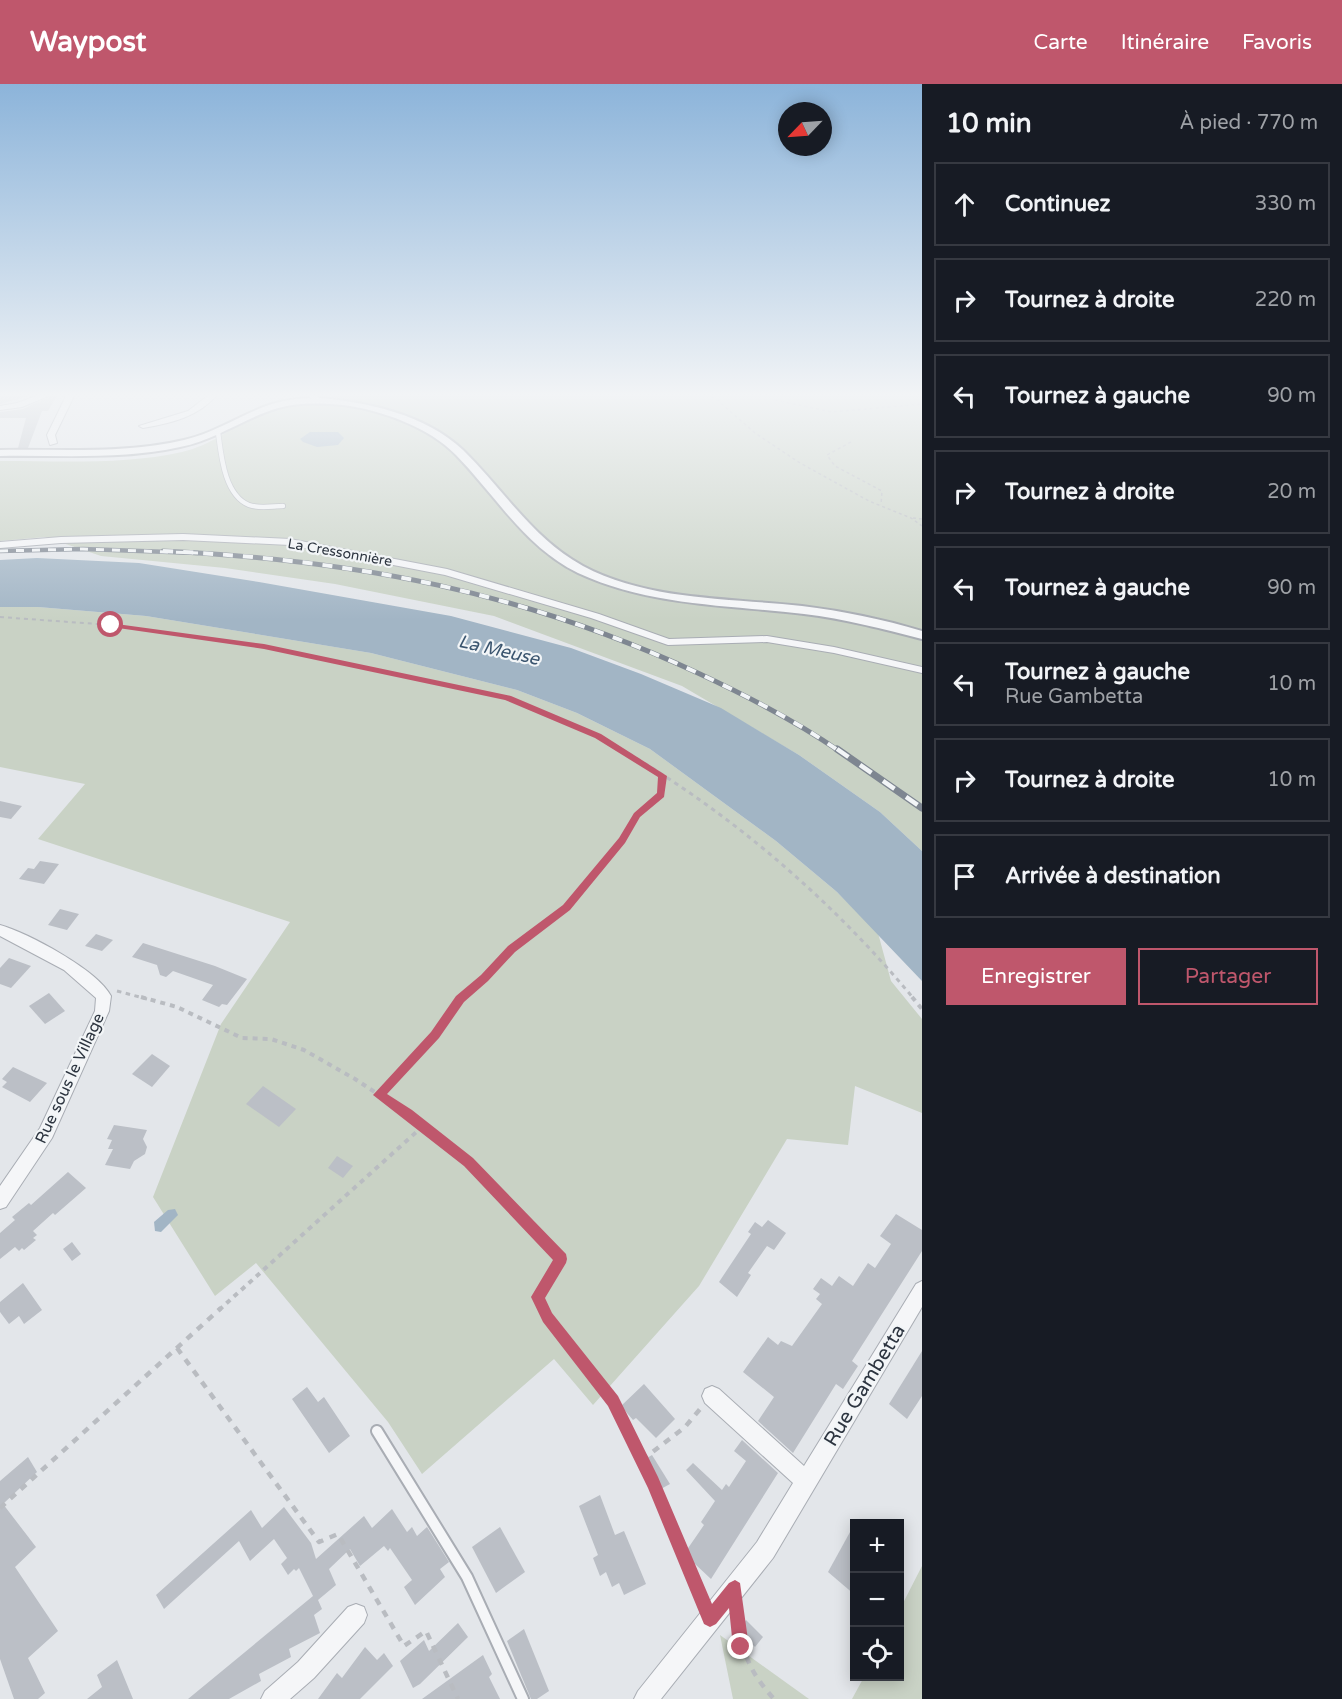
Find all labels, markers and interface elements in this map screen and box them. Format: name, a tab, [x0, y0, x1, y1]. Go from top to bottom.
text: Waypost	[30, 25, 146, 59]
text: Carte	[1034, 30, 1088, 55]
text: Itinéraire	[1121, 30, 1209, 55]
text: Favoris	[1242, 30, 1312, 55]
north arrow	[778, 102, 832, 156]
text: 10 min	[946, 108, 1032, 139]
text: À pied · 770 m	[1180, 111, 1318, 135]
icon: ahead	[948, 188, 981, 221]
text: Continuez	[1005, 191, 1110, 217]
text: 330 m	[1255, 192, 1316, 216]
icon: right	[948, 284, 981, 317]
text: Tournez à droite	[1005, 287, 1174, 313]
text: 220 m	[1255, 288, 1316, 312]
icon: left	[948, 380, 981, 413]
text: Tournez à gauche	[1005, 383, 1190, 409]
text: 90 m	[1267, 384, 1316, 408]
icon: right	[948, 476, 981, 509]
text: Tournez à droite	[1005, 479, 1174, 505]
text: 20 m	[1267, 480, 1316, 504]
street label: La Cressonnière	[286, 535, 394, 570]
icon: left	[948, 572, 981, 605]
text: Tournez à gauche	[1005, 575, 1190, 601]
text: 90 m	[1267, 576, 1316, 600]
route start	[97, 611, 123, 637]
water label: La Meuse	[456, 630, 542, 670]
text: Tournez à gauche	[1005, 659, 1190, 685]
icon: left	[948, 668, 981, 701]
text: 10 m	[1267, 672, 1316, 696]
text: Rue Gambetta	[1005, 685, 1143, 709]
icon: right	[948, 764, 981, 797]
text: Tournez à droite	[1005, 767, 1174, 793]
text: 10 m	[1267, 768, 1316, 792]
icon: arrive	[948, 860, 981, 893]
text: Arrivée à destination	[1005, 863, 1221, 889]
button: Enregistrer	[946, 948, 1126, 1005]
button: Partager	[1138, 948, 1318, 1005]
street label: Rue sous le Village	[31, 1010, 109, 1147]
street label: Rue Gambetta	[819, 1320, 911, 1451]
map controls	[850, 1519, 904, 1681]
button: +	[850, 1519, 904, 1573]
button: −	[850, 1573, 904, 1627]
button: locate	[850, 1627, 904, 1681]
route end	[727, 1633, 753, 1659]

